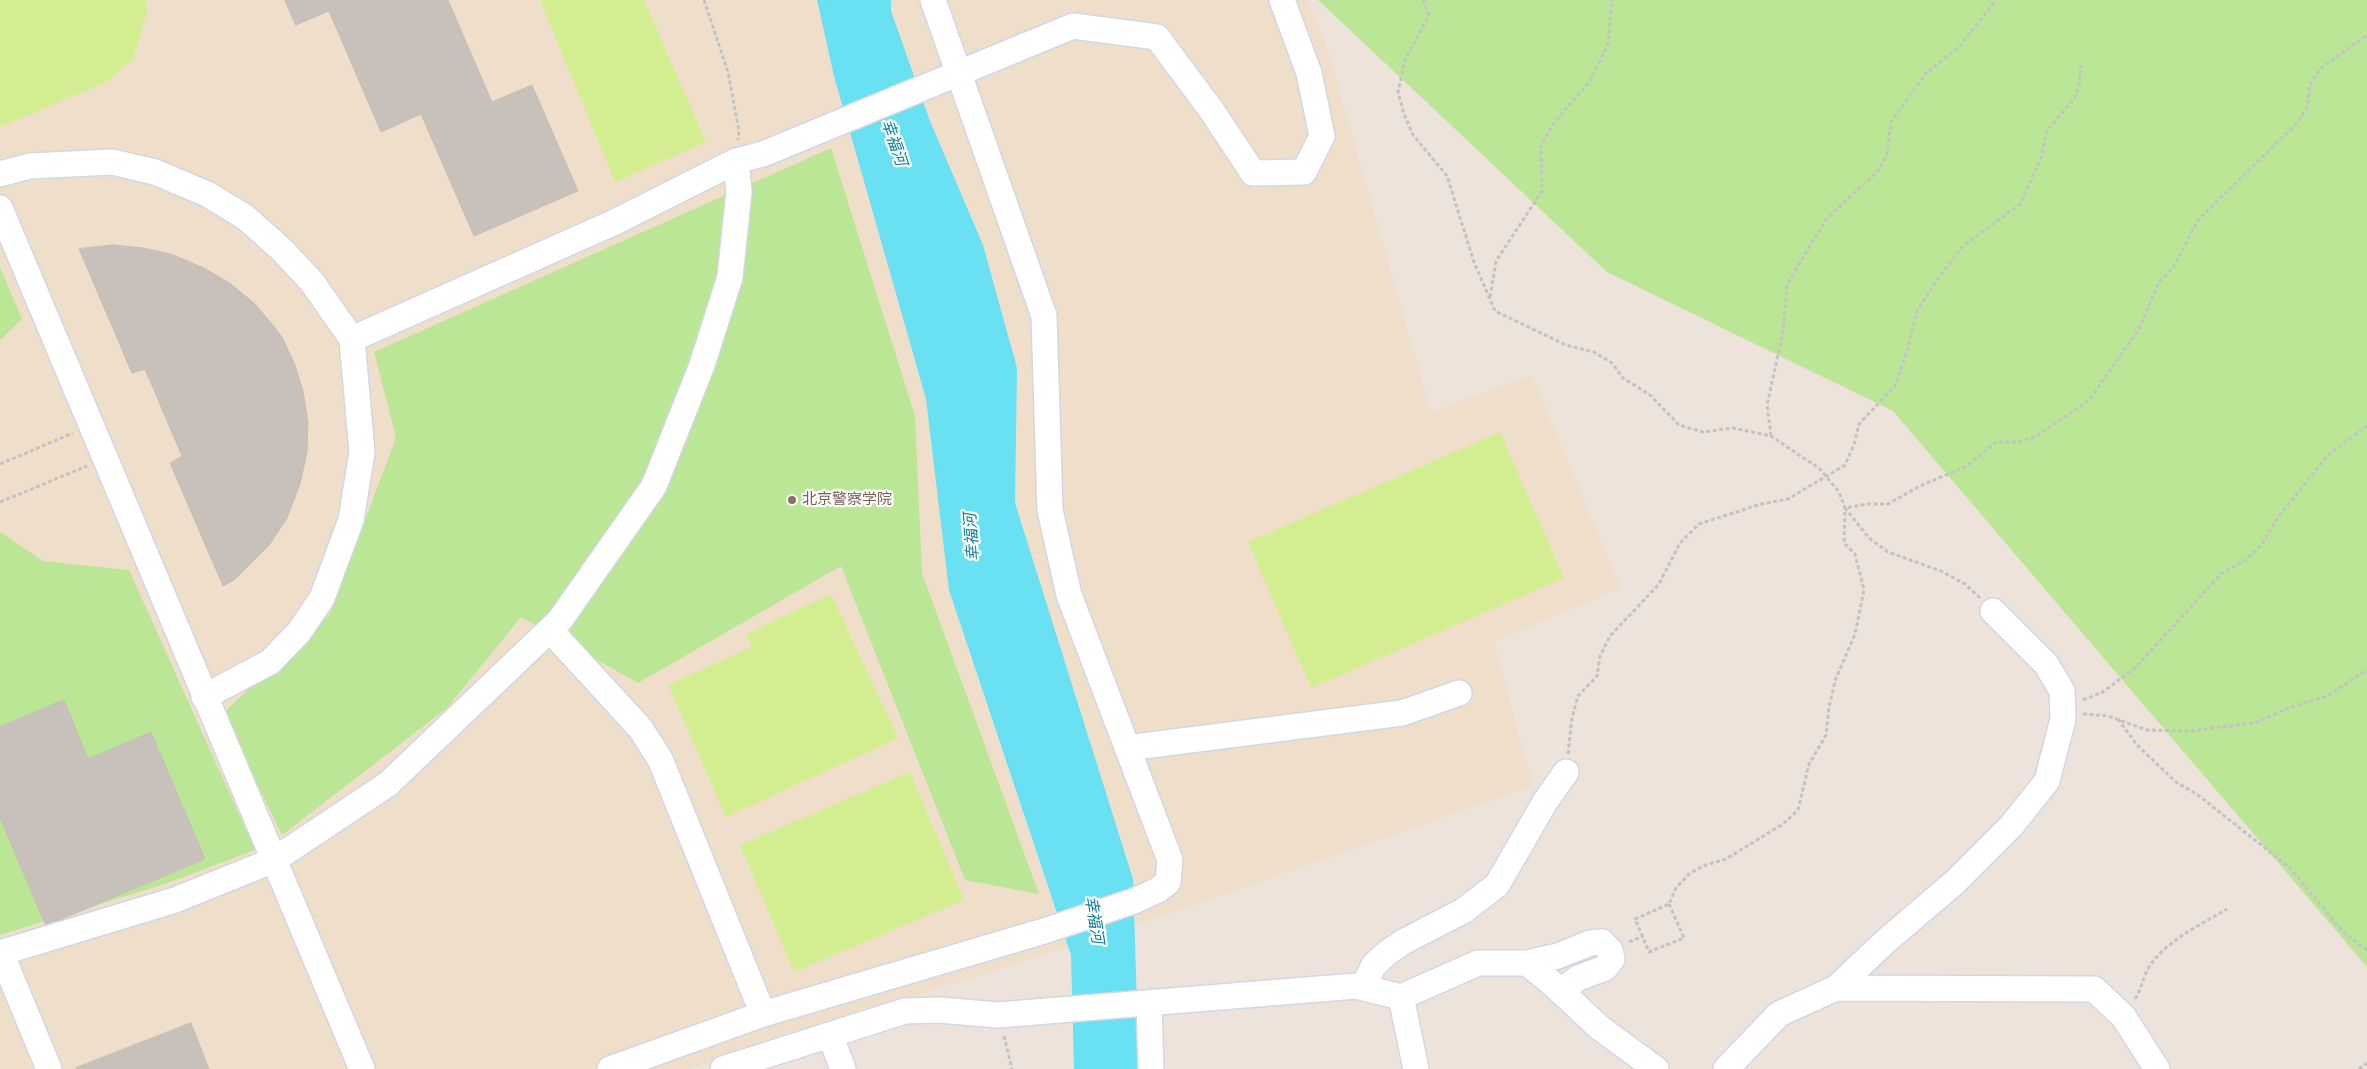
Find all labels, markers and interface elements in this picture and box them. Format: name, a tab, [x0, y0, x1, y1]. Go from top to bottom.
water label: 幸福河	[876, 117, 910, 169]
place label: 北京警察学院	[802, 491, 892, 509]
marker: 北京警察学院	[786, 494, 798, 506]
water label: 幸福河	[962, 512, 984, 562]
water label: 幸福河	[1080, 895, 1106, 945]

